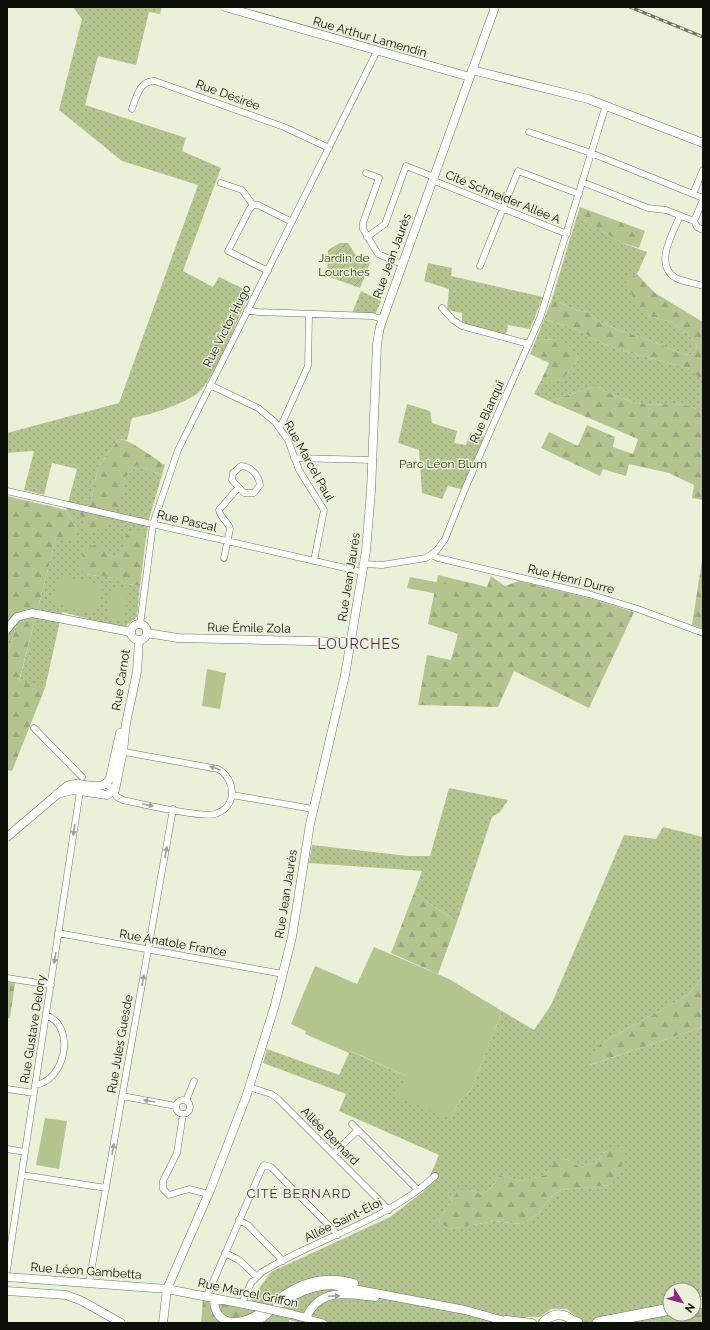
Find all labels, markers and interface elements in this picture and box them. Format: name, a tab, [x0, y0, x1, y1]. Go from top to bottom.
street label: Rue Arthur Lamendin	[311, 14, 429, 60]
street label: Rue Désirée	[194, 77, 262, 113]
street label: Cité Schneider Allée A	[443, 167, 563, 227]
street label: Rue Jean Jaurès	[370, 211, 414, 301]
park label: Jardin de Lourches	[318, 251, 370, 279]
street label: Rue Victor Hugo	[200, 282, 254, 370]
street label: Rue Blanqui	[467, 379, 507, 445]
street label: Rue Marcel Paul	[281, 418, 337, 504]
park label: Parc Léon Blum	[399, 457, 487, 471]
street label: Rue Pascal	[156, 507, 219, 535]
street label: Rue Jean Jaurès	[335, 531, 363, 622]
street label: Rue Henri Durre	[526, 561, 616, 597]
street label: Rue Émile Zola	[207, 620, 291, 636]
district label: LOURCHES	[318, 636, 400, 652]
street label: Rue Carnot	[109, 648, 133, 712]
one-way arrow	[208, 765, 220, 771]
one-way arrow	[142, 802, 154, 808]
one-way arrow	[71, 824, 77, 836]
one-way arrow	[163, 846, 169, 858]
street label: Rue Jean Jaurès	[272, 848, 300, 939]
street label: Rue Anatole France	[118, 927, 228, 959]
one-way arrow	[52, 952, 58, 964]
street label: Rue Gustave Delory	[17, 973, 49, 1084]
one-way arrow	[140, 974, 146, 986]
street label: Rue Jules Guesde	[104, 994, 136, 1094]
one-way arrow	[143, 1098, 155, 1104]
street label: Allée Bernard	[298, 1104, 362, 1168]
one-way arrow	[110, 1143, 116, 1155]
district label: CITÉ BERNARD	[247, 1186, 351, 1201]
street label: Allée Saint-Éloi	[302, 1195, 384, 1245]
street label: Rue Léon Gambetta	[30, 1260, 142, 1282]
street label: Rue Marcel Griffon	[197, 1276, 299, 1310]
north arrow	[662, 1282, 702, 1322]
one-way arrow	[328, 1292, 340, 1299]
text: N	[682, 1300, 697, 1315]

